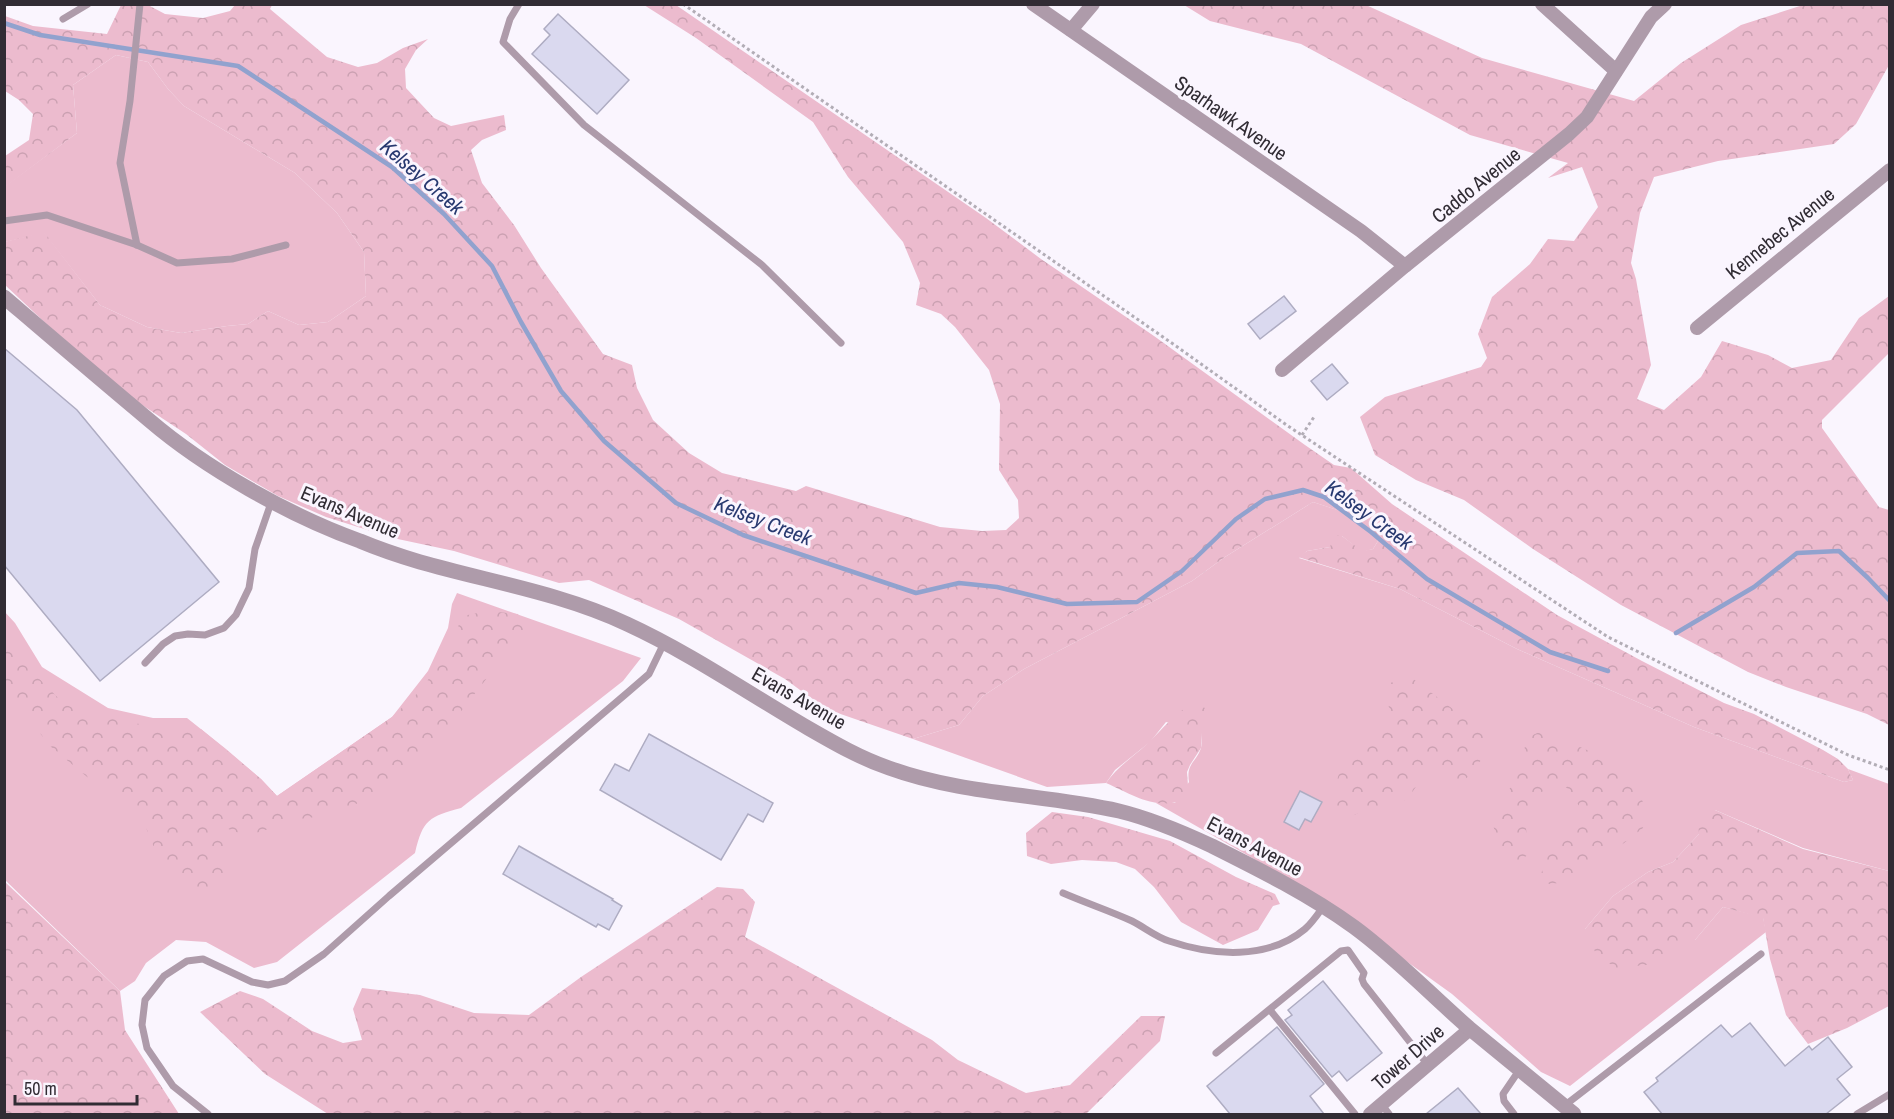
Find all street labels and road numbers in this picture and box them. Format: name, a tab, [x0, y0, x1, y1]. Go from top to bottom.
street label: Sparhawk Avenue	[1170, 69, 1293, 166]
street label: Caddo Avenue	[1425, 140, 1526, 229]
street label: Kennebec Avenue	[1720, 180, 1840, 285]
street label: Evans Avenue	[297, 479, 404, 544]
street label: Evans Avenue	[747, 660, 851, 735]
street label: Evans Avenue	[1203, 809, 1308, 882]
street label: Tower Drive	[1366, 1018, 1450, 1096]

